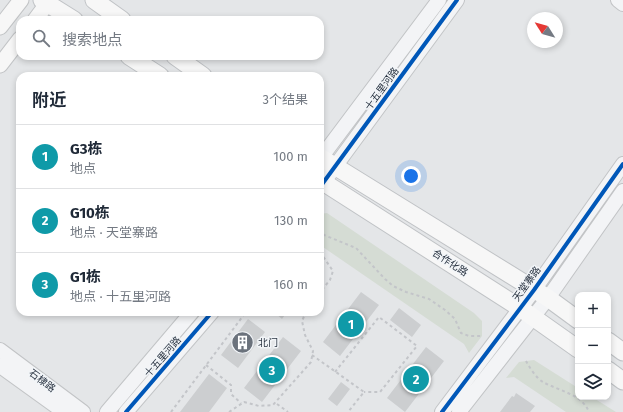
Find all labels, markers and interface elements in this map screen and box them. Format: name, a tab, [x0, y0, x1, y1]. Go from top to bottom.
north arrow	[527, 12, 563, 48]
search box	[16, 16, 324, 60]
icon: search	[30, 27, 52, 49]
text: 搜索地点	[62, 31, 122, 49]
street label: 十五里河路	[362, 65, 402, 113]
text: 附近	[32, 90, 66, 111]
text: 3个结果	[263, 92, 308, 107]
text: G3栋	[70, 140, 102, 158]
text: 1	[42, 149, 48, 164]
text: 100 m	[273, 149, 308, 164]
text: 地点	[70, 161, 96, 176]
your location	[401, 166, 421, 186]
text: G10栋	[70, 204, 110, 222]
text: 2	[42, 213, 48, 228]
text: 130 m	[274, 213, 308, 228]
text: 地点 · 天堂寨路	[70, 225, 158, 240]
street label: 合作化路	[430, 247, 470, 279]
street label: 天堂寨路	[510, 264, 544, 304]
text: G1栋	[70, 268, 101, 286]
text: 3	[42, 277, 48, 292]
text: 160 m	[274, 277, 308, 292]
text: 地点 · 十五里河路	[70, 289, 171, 304]
map controls	[575, 292, 611, 400]
button: +	[575, 292, 611, 328]
pin: 1	[338, 309, 364, 339]
button: −	[575, 328, 611, 364]
building icon: 北门	[230, 330, 256, 356]
street label: 十五里河路	[142, 334, 184, 380]
place label: 北门	[258, 337, 278, 349]
pin: 3	[259, 355, 285, 385]
pin: 2	[403, 364, 429, 394]
button: layers	[575, 364, 611, 400]
street label: 石棣路	[26, 367, 58, 395]

